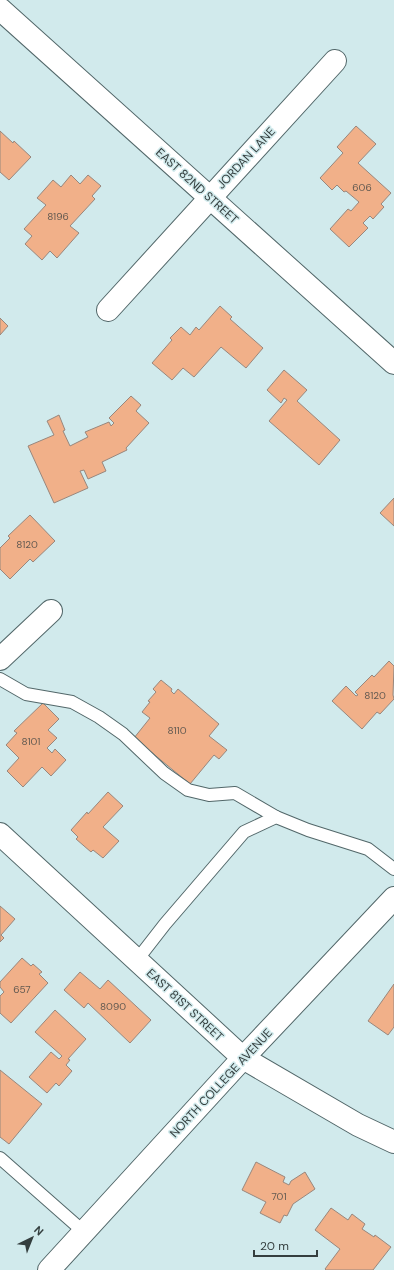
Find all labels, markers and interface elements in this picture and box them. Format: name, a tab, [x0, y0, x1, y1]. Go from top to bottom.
street label: JORDAN LANE	[213, 124, 279, 192]
street label: EAST 82ND STREET	[152, 145, 242, 228]
house number: 606	[352, 181, 372, 194]
house number: 8196	[47, 210, 69, 223]
house number: 8120	[16, 538, 38, 551]
house number: 8120	[364, 689, 386, 702]
house number: 8110	[168, 724, 187, 737]
house number: 8101	[22, 735, 40, 748]
street label: EAST 81ST STREET	[143, 965, 227, 1045]
house number: 657	[13, 983, 31, 996]
house number: 8090	[100, 1000, 126, 1013]
street label: NORTH COLLEGE AVENUE	[166, 1025, 276, 1141]
house number: 701	[271, 1190, 287, 1203]
north arrow	[12, 1218, 52, 1258]
text: N	[31, 1223, 47, 1239]
scale bar	[254, 1232, 317, 1258]
text: 20 m	[260, 1238, 289, 1254]

